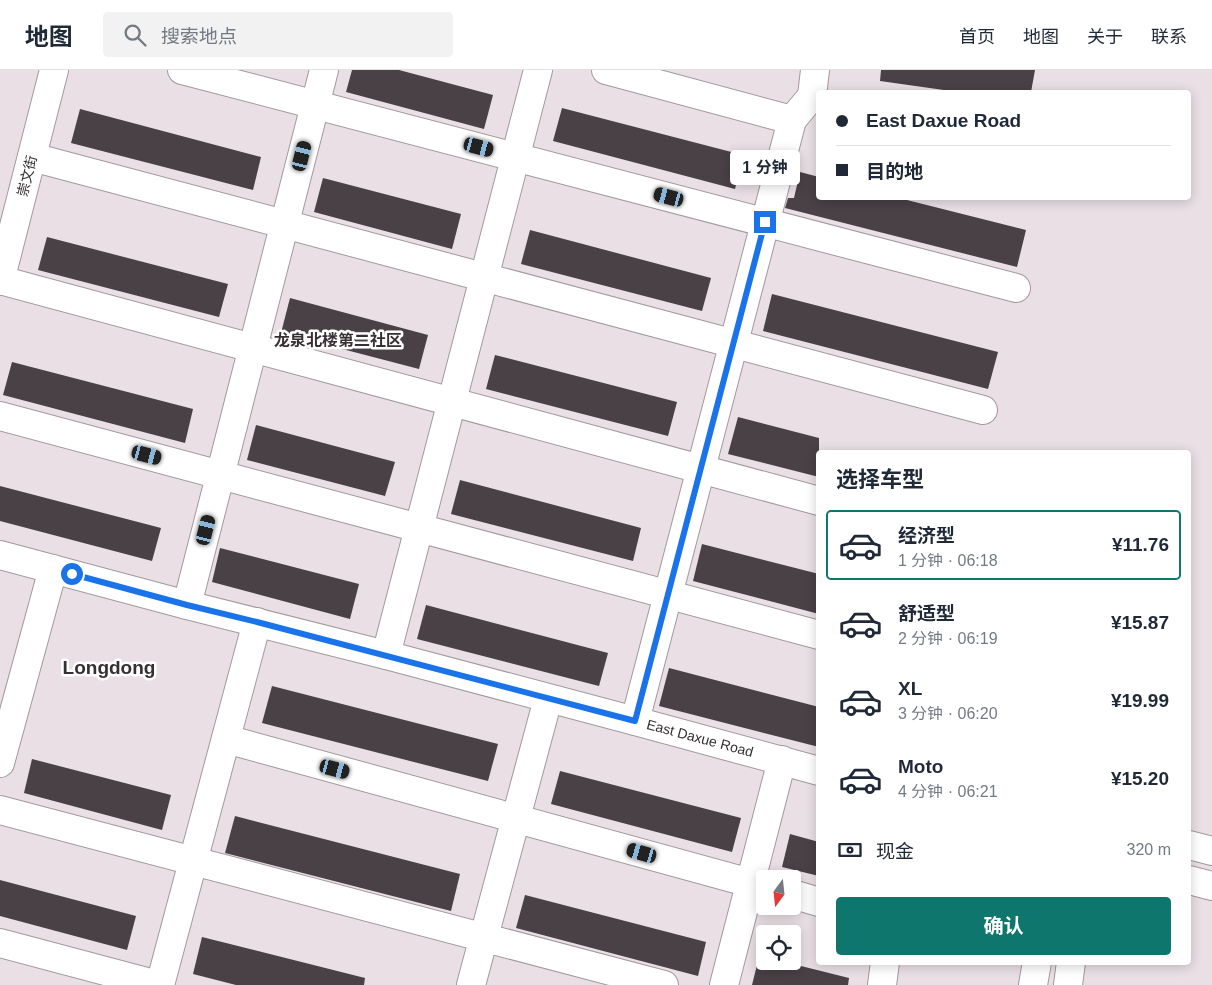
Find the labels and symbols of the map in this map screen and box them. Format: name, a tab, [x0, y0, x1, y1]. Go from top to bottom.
car	[462, 136, 495, 158]
car	[291, 140, 312, 172]
callout: 1 分钟	[730, 150, 800, 184]
street label: 崇文街	[14, 154, 40, 198]
car	[652, 186, 685, 208]
route end	[754, 211, 776, 233]
district label: 龙泉北楼第二社区	[274, 331, 402, 349]
car	[130, 444, 163, 466]
car	[195, 514, 216, 546]
route start	[61, 563, 83, 585]
district label: Longdong	[63, 657, 155, 678]
street label: East Daxue Road	[645, 716, 755, 760]
car	[318, 758, 351, 780]
car	[625, 842, 658, 864]
north arrow	[756, 870, 801, 915]

